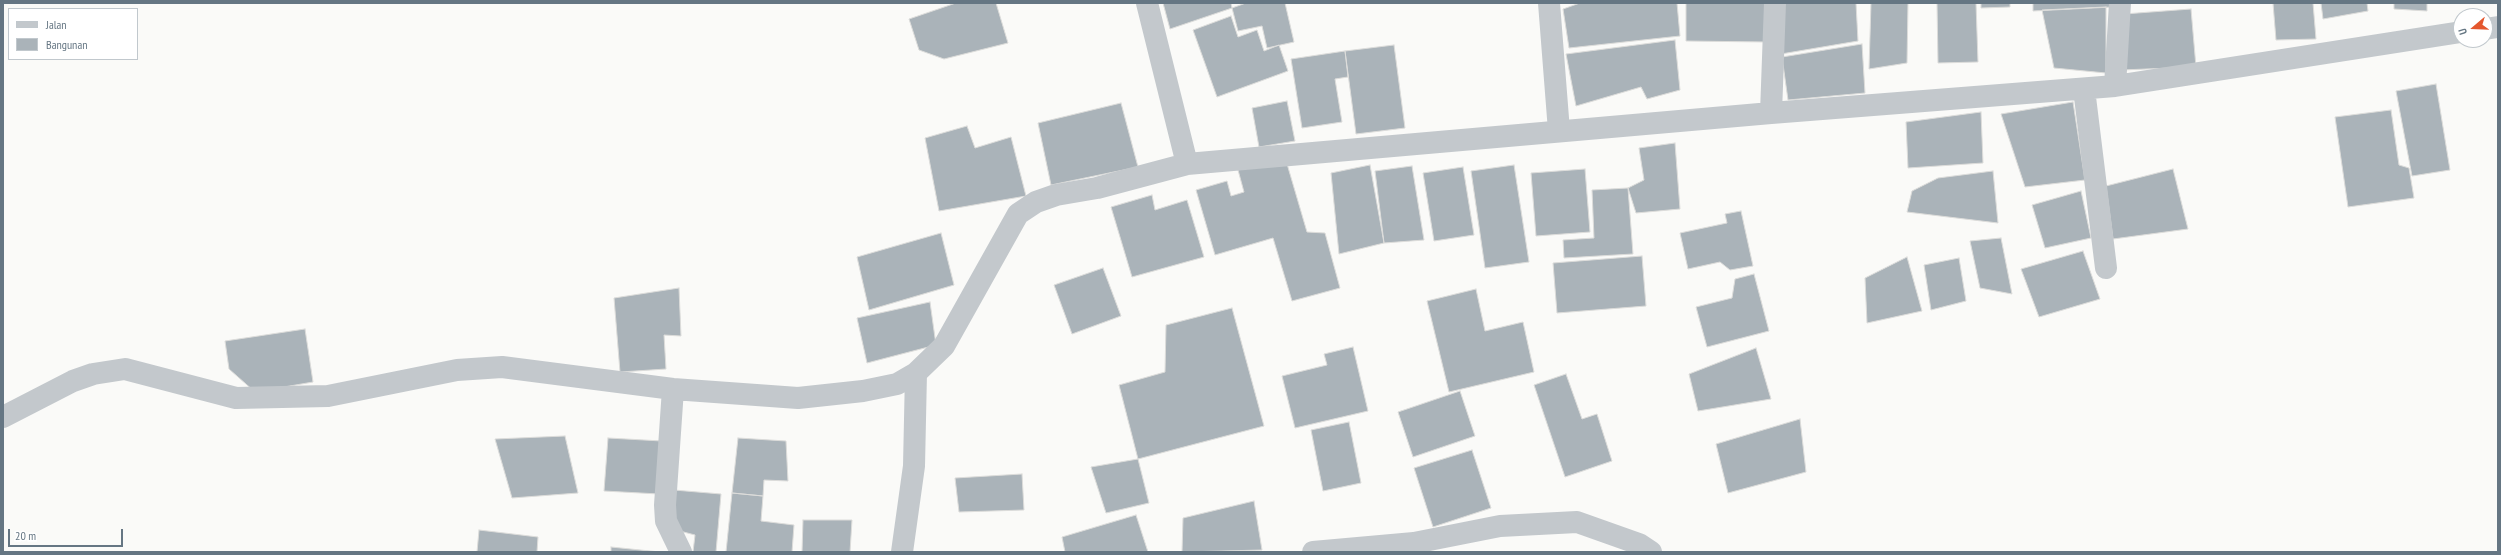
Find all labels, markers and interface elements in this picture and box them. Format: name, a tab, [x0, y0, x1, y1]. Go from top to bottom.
legend	[8, 8, 138, 60]
north arrow	[2453, 8, 2493, 48]
text: Jalan	[46, 17, 67, 32]
text: U	[2455, 27, 2470, 37]
text: Bangunan	[46, 37, 87, 52]
scale bar	[10, 521, 125, 547]
text: 20 m	[15, 528, 36, 543]

